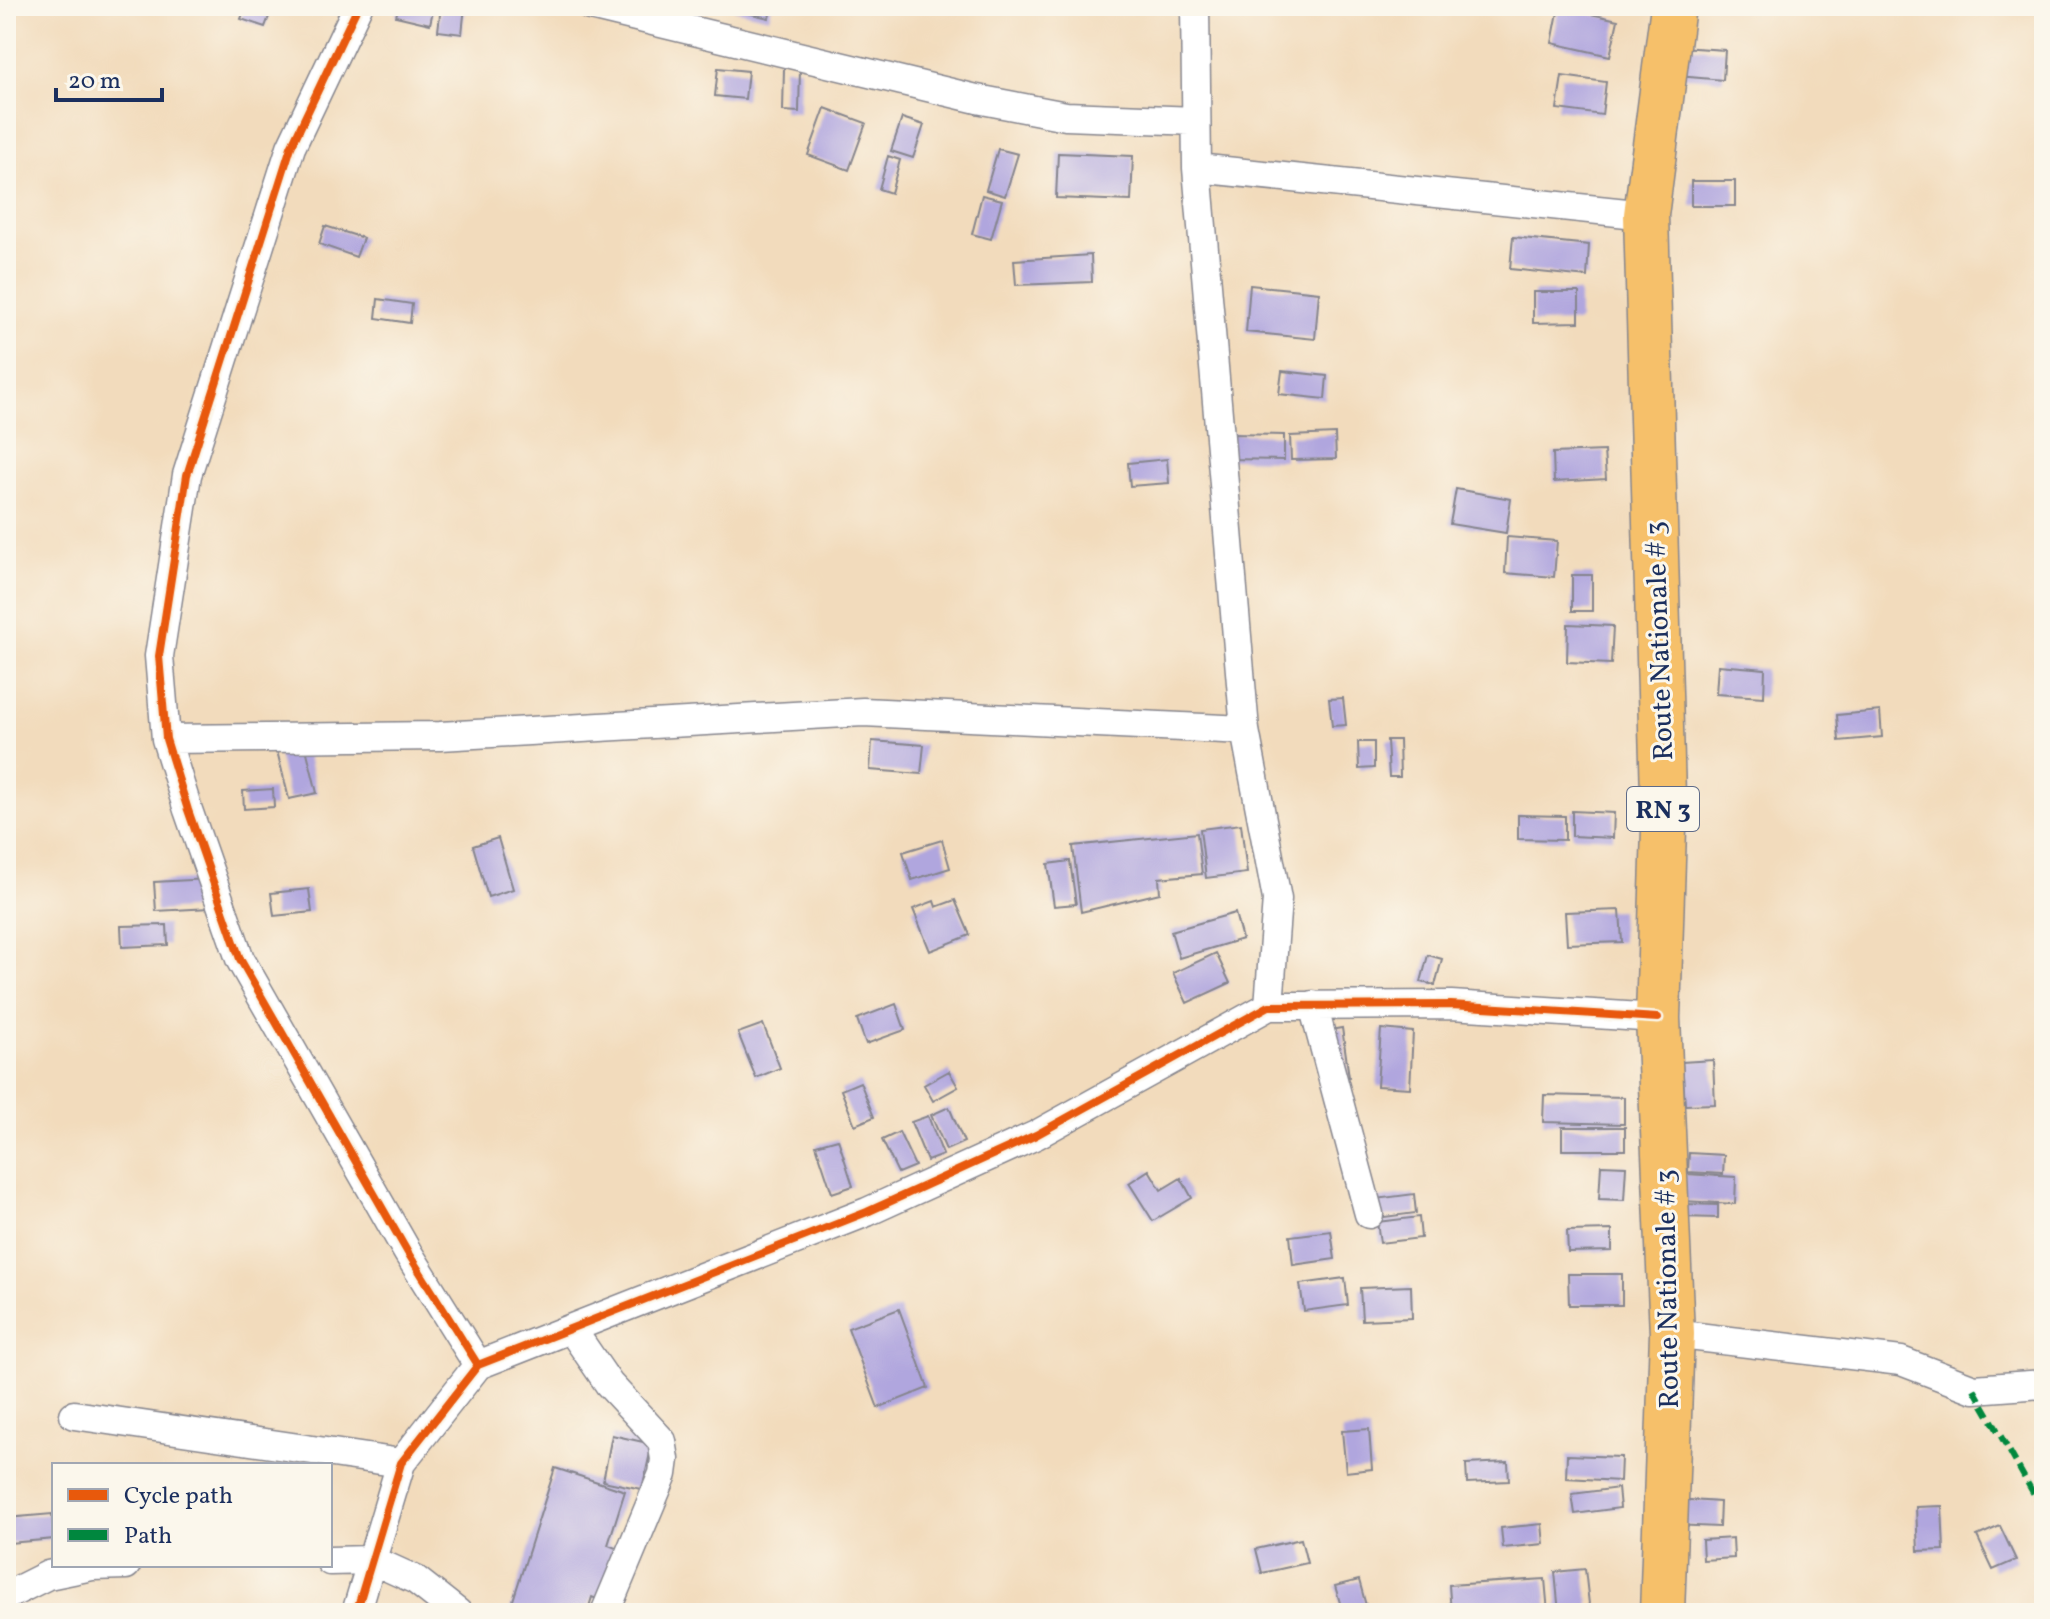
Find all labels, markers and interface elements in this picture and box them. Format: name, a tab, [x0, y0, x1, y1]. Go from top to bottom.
scale bar	[56, 52, 162, 102]
text: 20 m	[68, 65, 121, 99]
street label: Route Nationale # 3	[1637, 521, 1684, 761]
road number: RN 3	[1627, 787, 1699, 831]
street label: Route Nationale # 3	[1647, 1169, 1690, 1409]
legend	[52, 1463, 332, 1567]
text: Cycle path	[124, 1480, 233, 1514]
text: Path	[124, 1520, 172, 1554]

